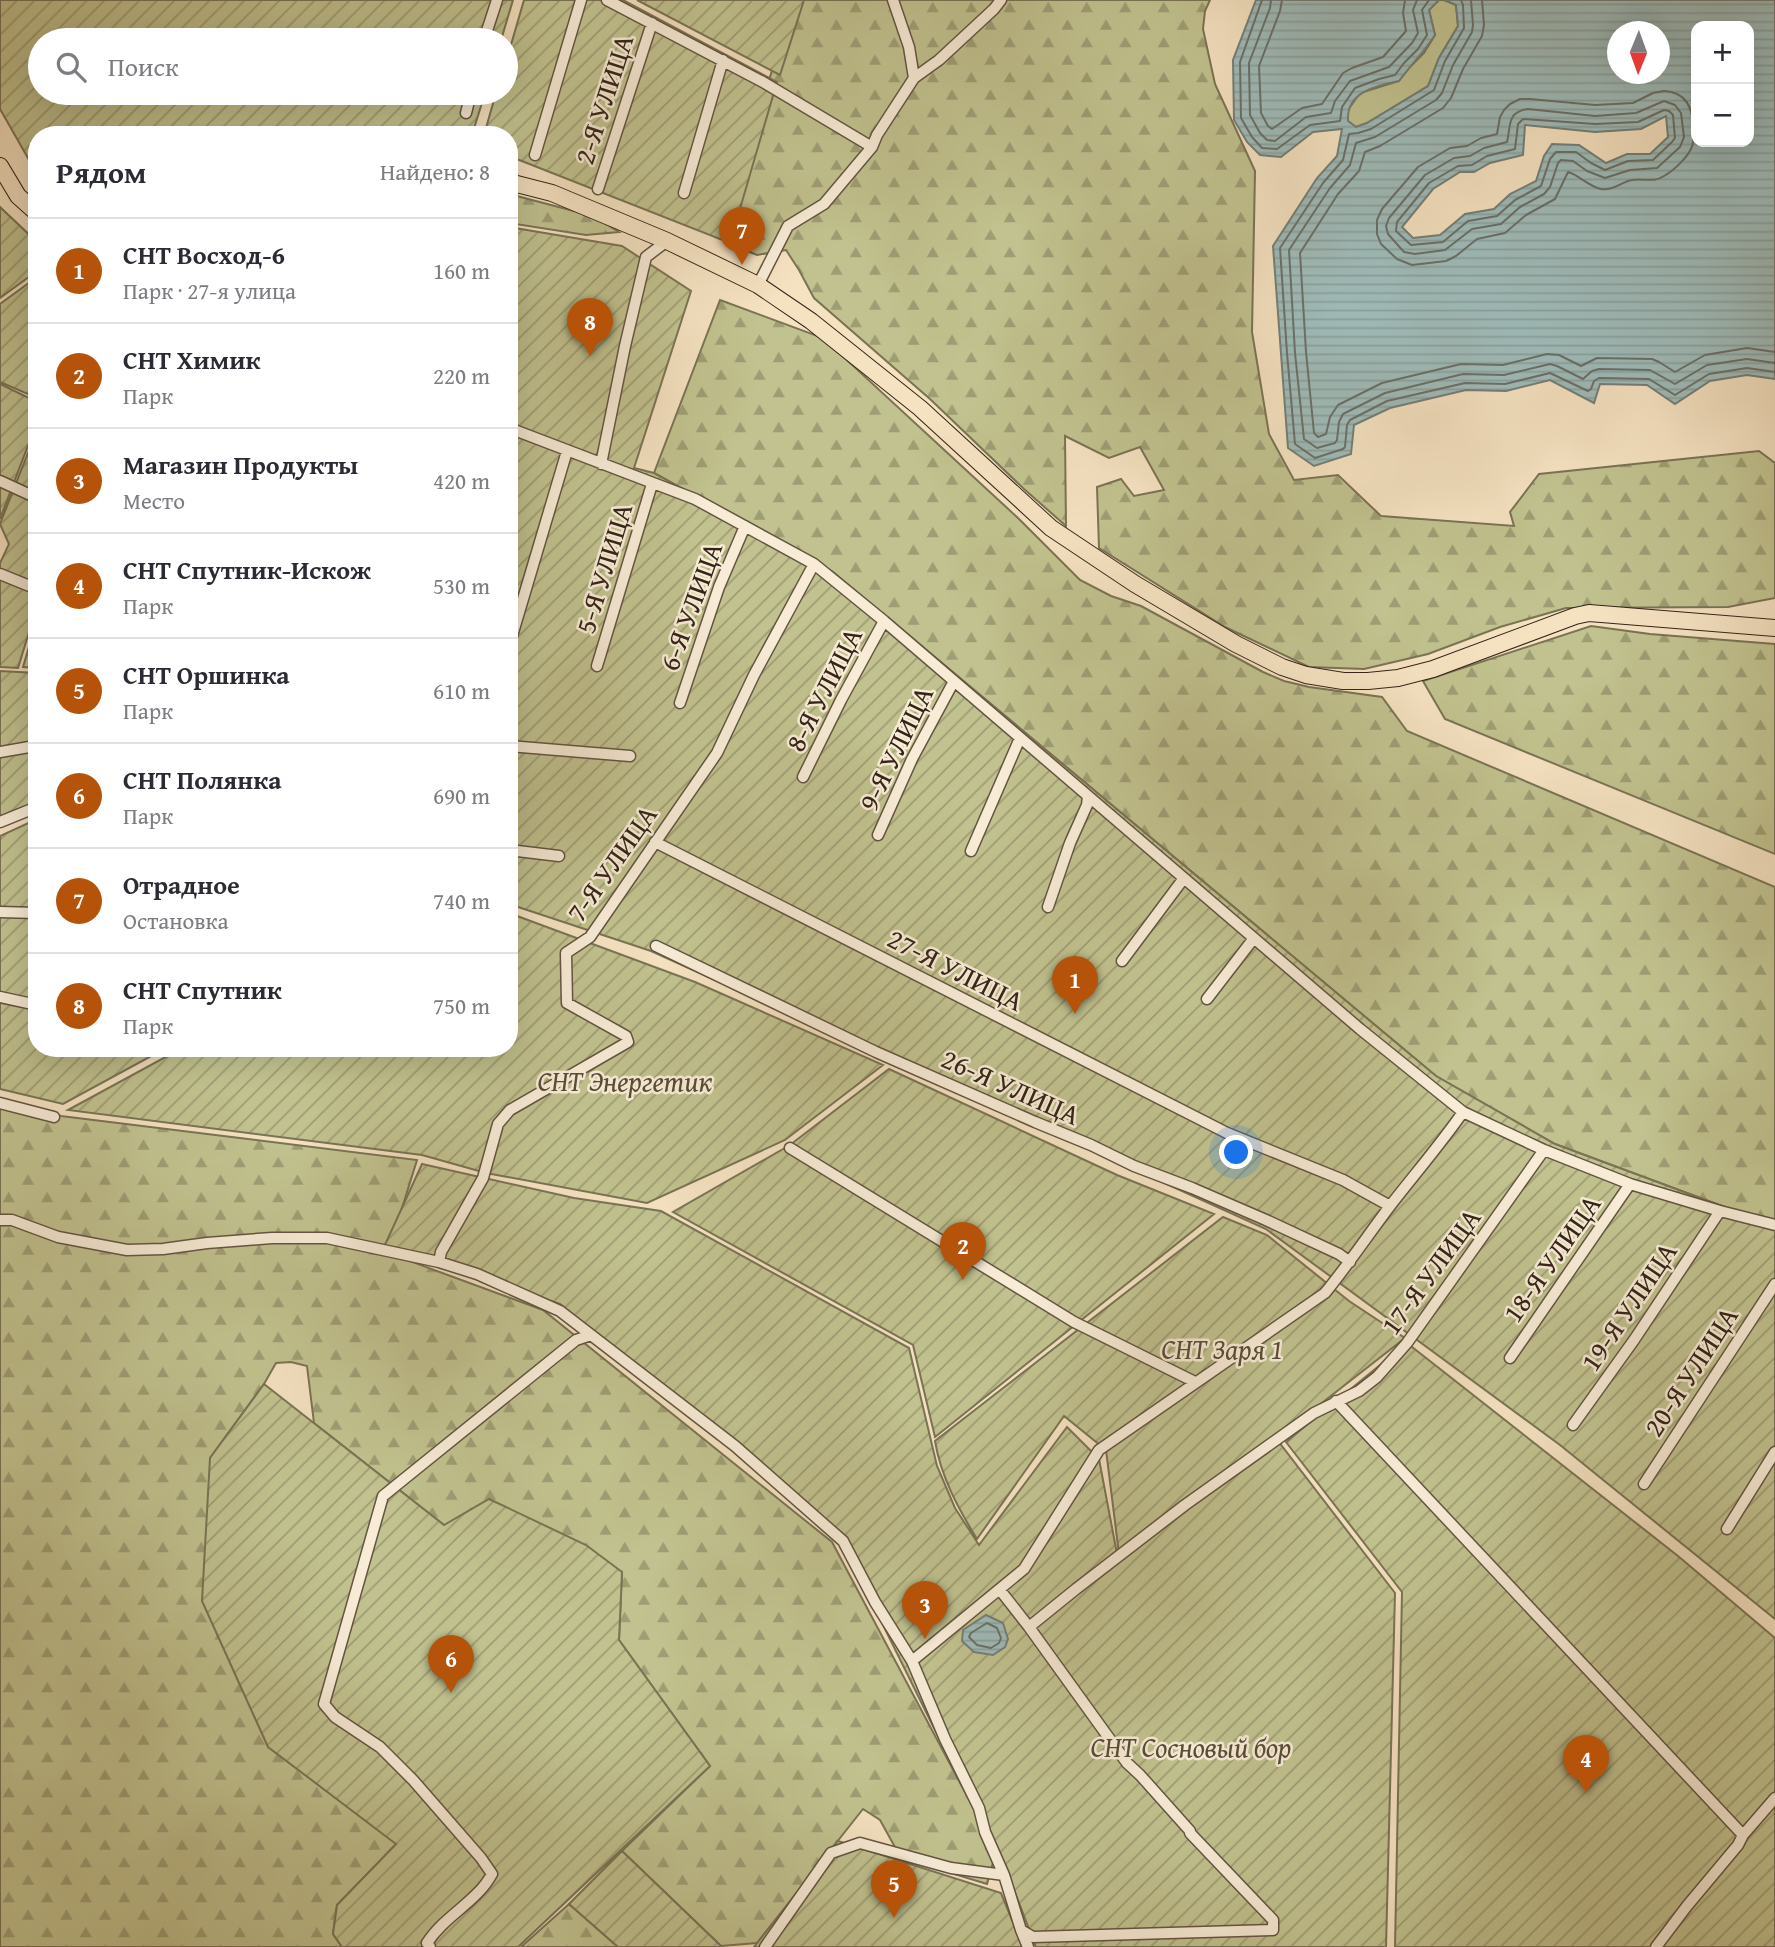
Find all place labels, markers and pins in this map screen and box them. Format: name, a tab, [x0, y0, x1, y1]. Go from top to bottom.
pin: 7	[719, 207, 765, 265]
pin: 8	[567, 298, 613, 356]
pin: 1	[1052, 956, 1098, 1014]
pin: 2	[940, 1222, 986, 1280]
pin: 3	[902, 1581, 948, 1639]
pin: 6	[428, 1635, 474, 1693]
pin: 4	[1563, 1735, 1609, 1793]
pin: 5	[871, 1860, 917, 1918]

